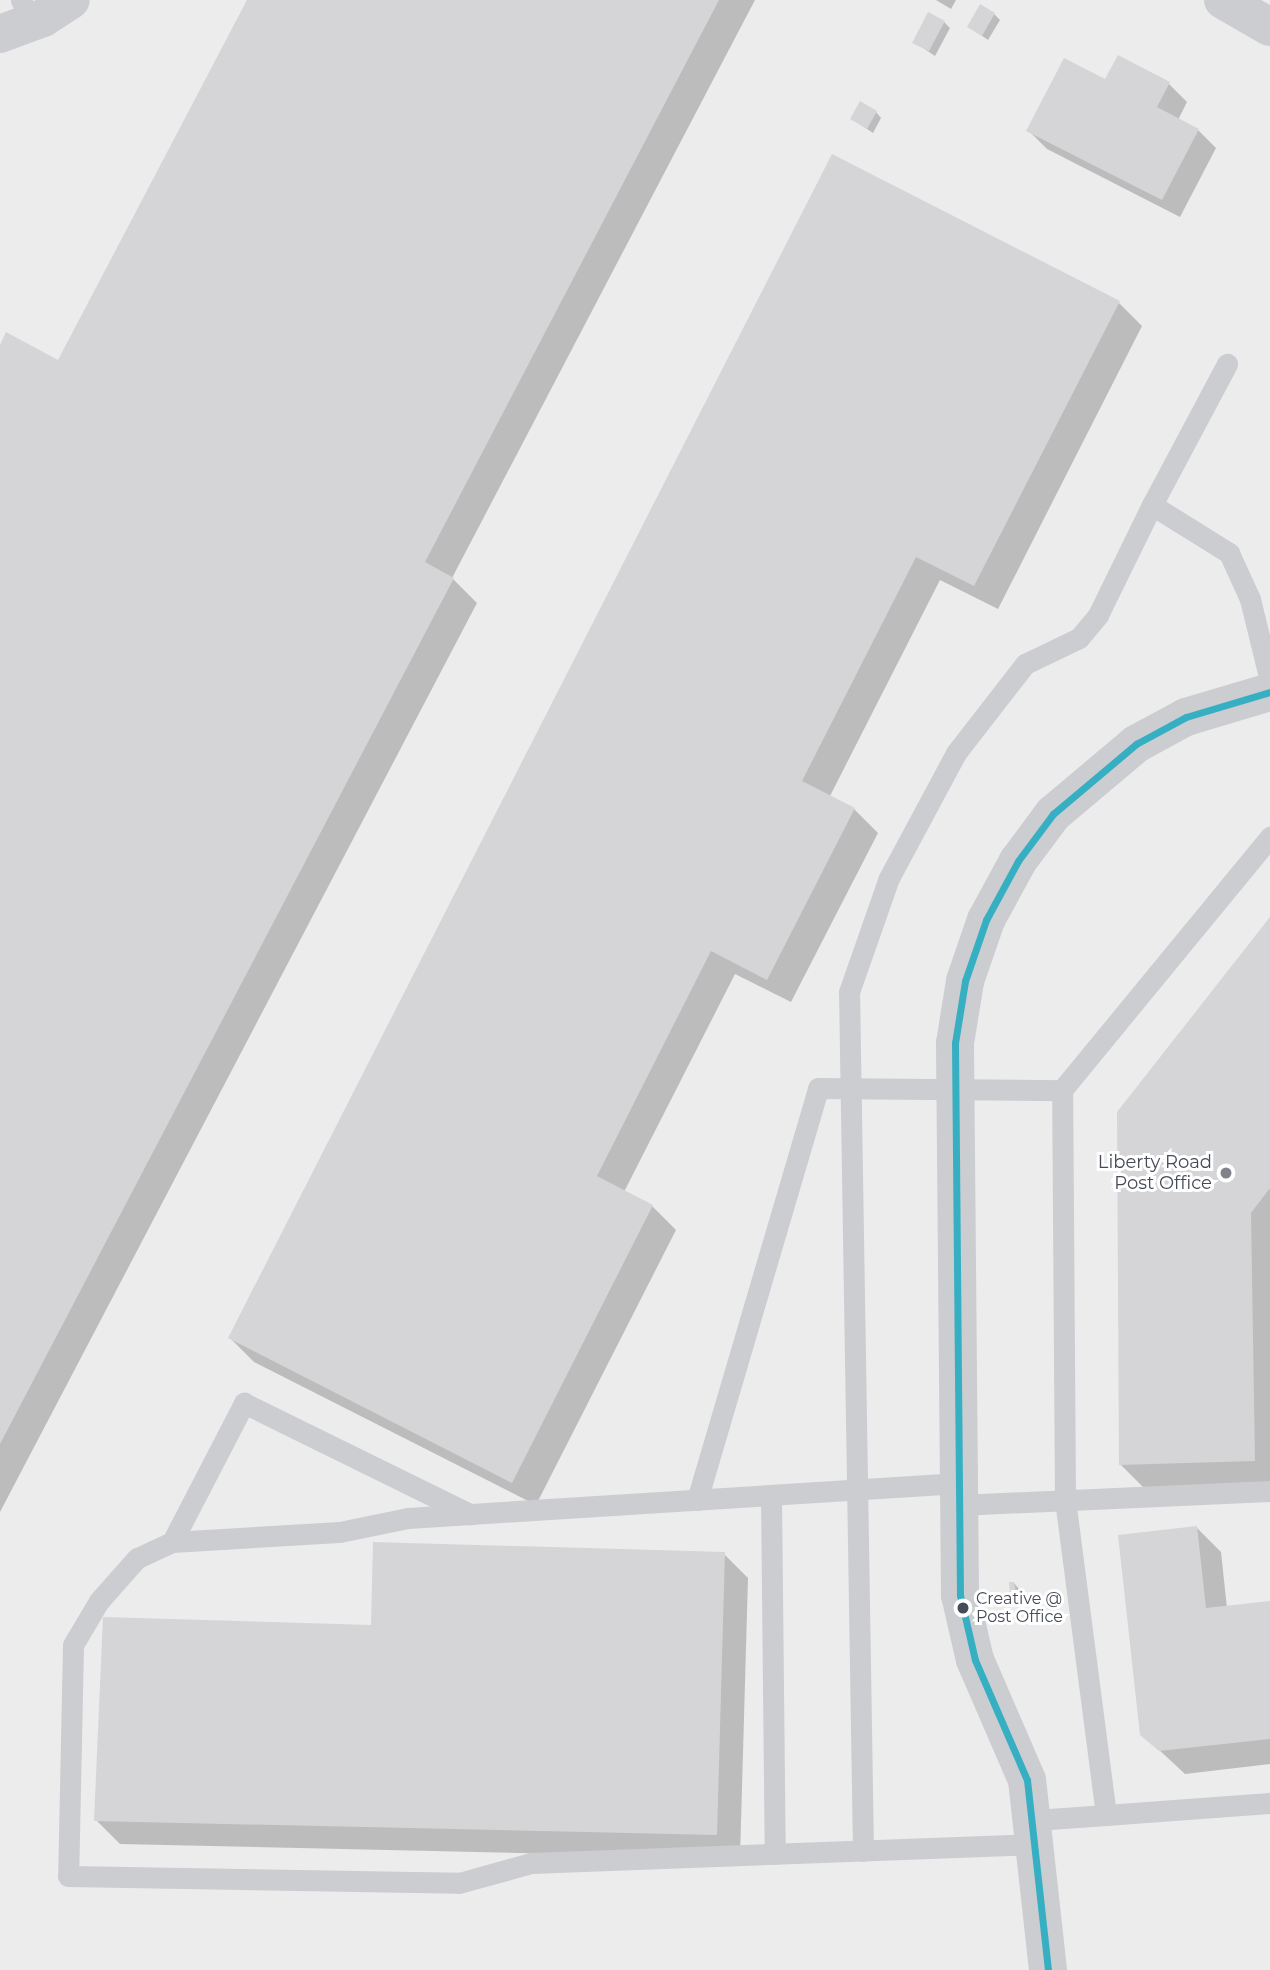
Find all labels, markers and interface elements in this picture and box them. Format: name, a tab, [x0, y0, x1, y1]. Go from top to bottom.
place label: Liberty Road Post Office	[1098, 1152, 1212, 1194]
marker: Liberty Road Post Office	[1218, 1165, 1234, 1181]
place label: Creative @ Post Office	[976, 1589, 1063, 1627]
marker: Creative @ Post Office	[956, 1601, 970, 1615]

